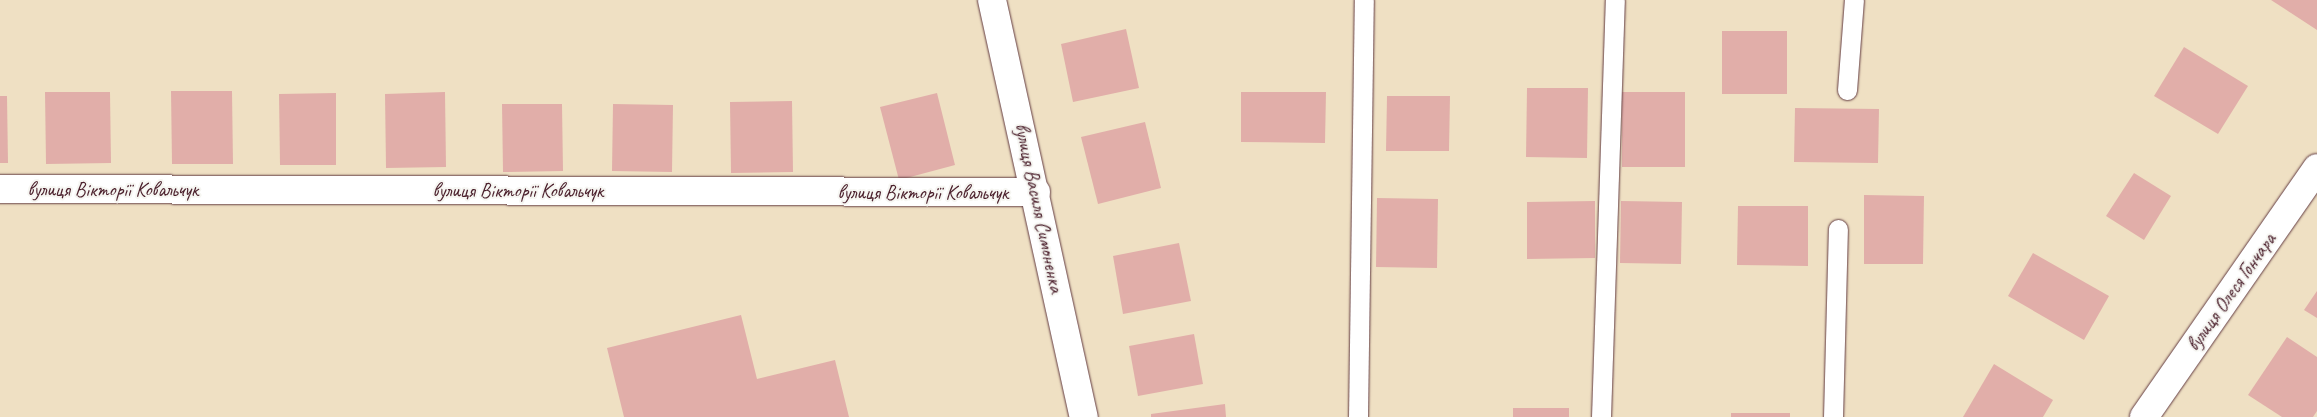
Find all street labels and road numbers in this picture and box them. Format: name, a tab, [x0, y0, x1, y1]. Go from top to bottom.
street label: вулиця Василя Симоненка	[1009, 121, 1069, 295]
street label: вулиця Вікторії Ковальчук	[28, 177, 198, 201]
street label: вулиця Вікторії Ковальчук	[433, 178, 603, 202]
street label: вулиця Вікторії Ковальчук	[838, 180, 1008, 204]
street label: вулиця Олеся Гончара	[2181, 228, 2281, 356]

